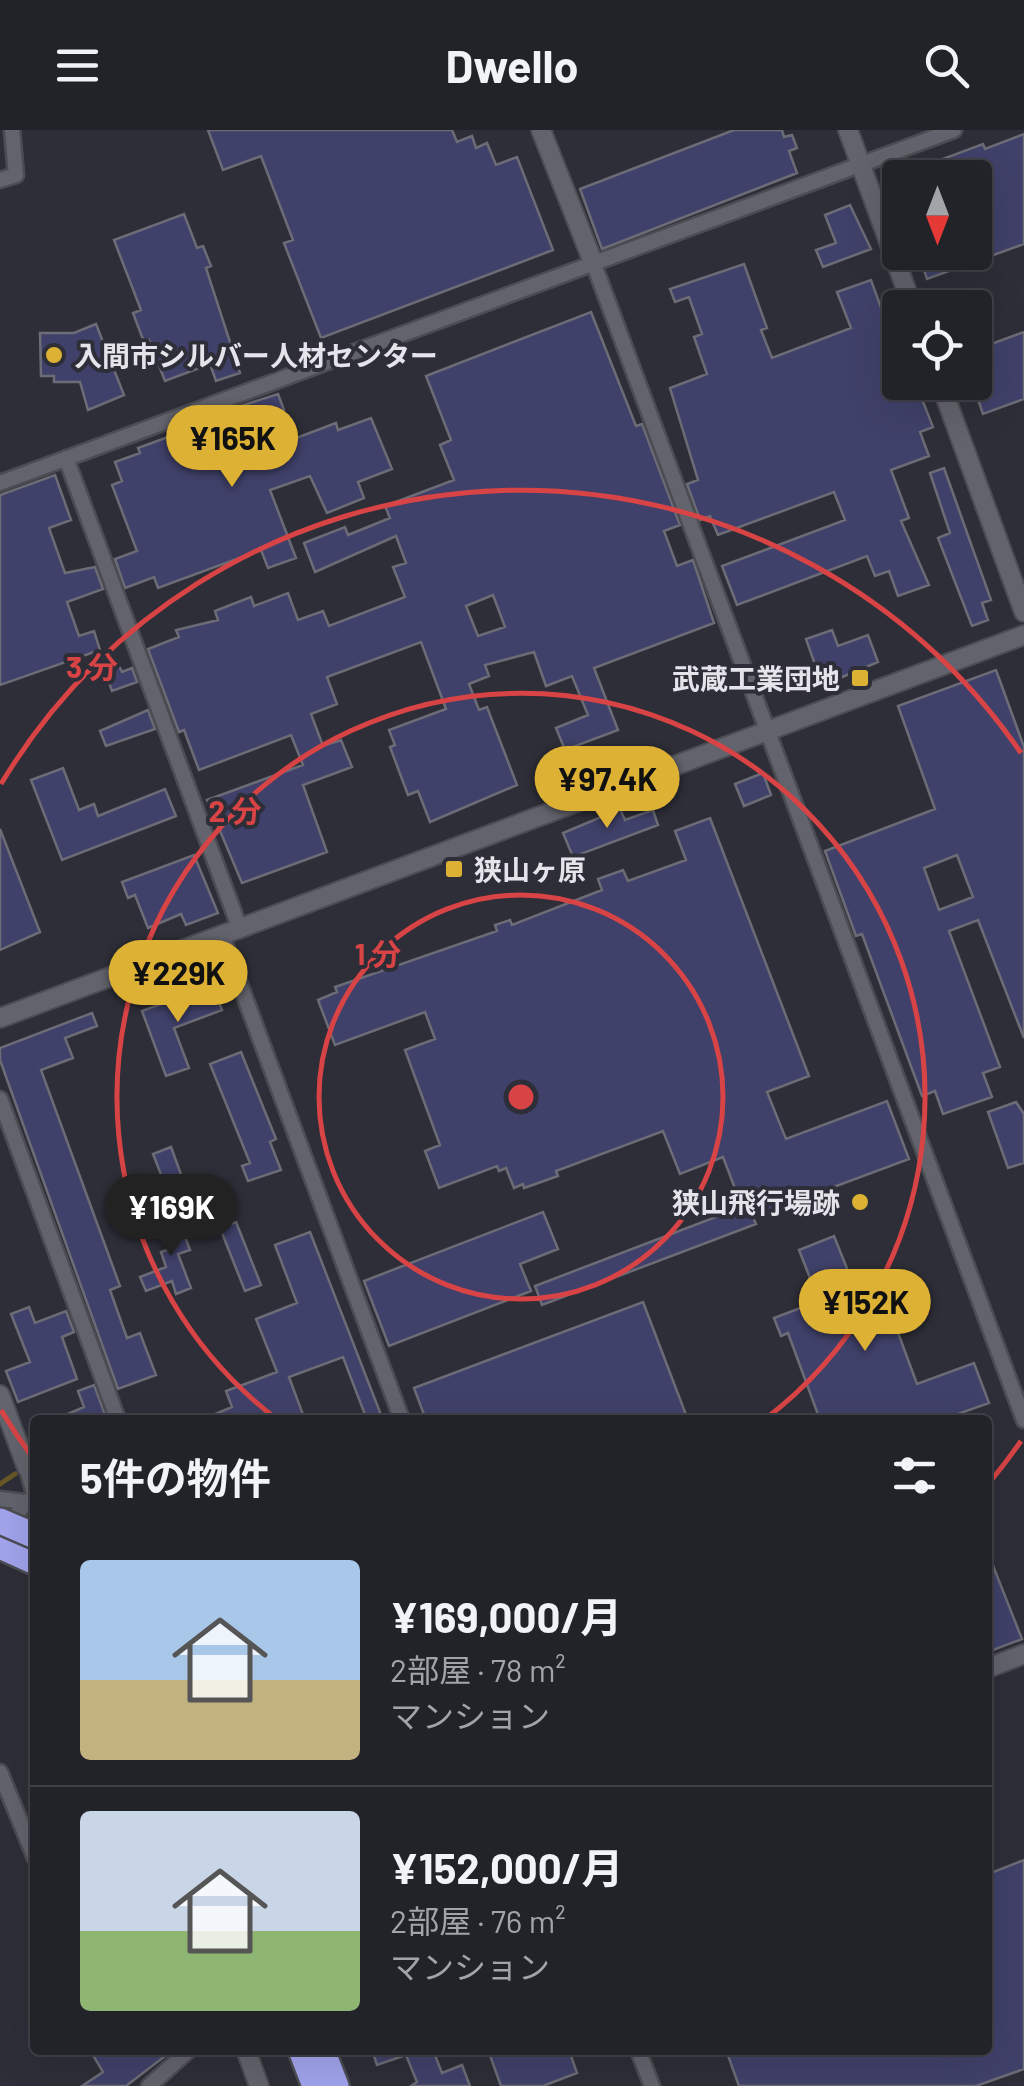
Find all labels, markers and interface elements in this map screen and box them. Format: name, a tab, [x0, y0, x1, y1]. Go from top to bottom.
icon: menu	[50, 38, 105, 93]
text: Dwello	[445, 38, 579, 92]
icon: search	[919, 38, 974, 93]
north arrow	[882, 160, 992, 270]
map controls	[882, 160, 992, 400]
button: locate	[882, 290, 992, 400]
place label: 入間市シルバー人材センター	[74, 338, 438, 372]
marker: 入間市シルバー人材センター	[43, 344, 65, 366]
pin: ¥165K	[162, 405, 302, 490]
text: ¥165K	[188, 418, 276, 456]
text: 3 分	[66, 648, 118, 684]
place label: 武蔵工業団地	[672, 661, 840, 695]
marker: 武蔵工業団地	[849, 667, 871, 689]
pin: ¥97.4K	[526, 746, 688, 831]
text: ¥97.4K	[557, 759, 657, 797]
text: 2 分	[209, 792, 261, 828]
place label: 狭山ヶ原	[474, 852, 586, 886]
marker: 狭山ヶ原	[443, 858, 465, 880]
text: 1 分	[355, 935, 401, 971]
pin: ¥229K	[108, 940, 248, 1025]
text: ¥229K	[131, 953, 225, 991]
centre of rings	[503, 1079, 539, 1115]
pin: ¥169K	[101, 1174, 241, 1259]
place label: 狭山飛行場跡	[672, 1185, 840, 1219]
text: ¥169K	[127, 1187, 215, 1225]
marker: 狭山飛行場跡	[849, 1191, 871, 1213]
pin: ¥152K	[795, 1269, 935, 1354]
text: ¥152K	[821, 1282, 909, 1320]
icon: filters	[887, 1448, 942, 1503]
text: 5件の物件	[80, 1452, 271, 1502]
text: ¥169,000/月	[390, 1591, 622, 1641]
icon: home	[160, 1600, 280, 1720]
text: 2部屋 · 78 m²	[390, 1650, 566, 1688]
text: マンション	[390, 1696, 550, 1734]
text: ¥152,000/月	[390, 1842, 624, 1892]
icon: home	[160, 1851, 280, 1971]
text: 2部屋 · 76 m²	[390, 1901, 566, 1939]
text: マンション	[390, 1947, 550, 1985]

